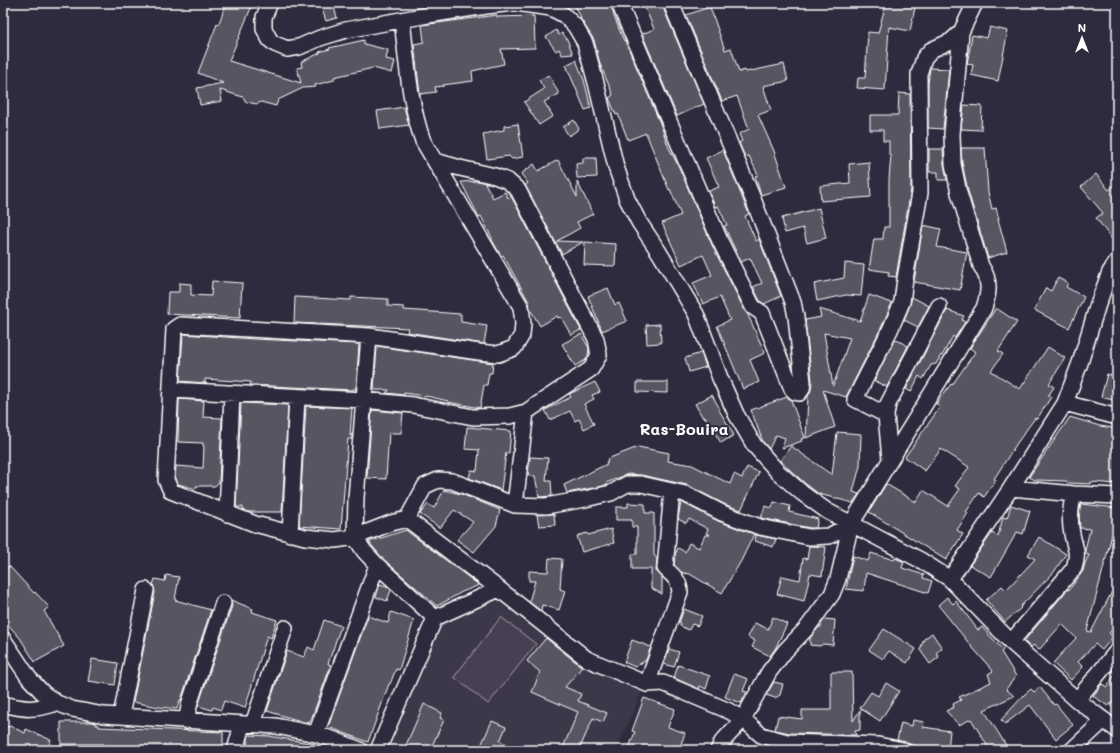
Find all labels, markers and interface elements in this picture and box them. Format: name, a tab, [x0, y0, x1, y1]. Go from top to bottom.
north arrow	[1062, 18, 1102, 58]
text: N	[1078, 20, 1086, 35]
district label: Ras-Bouira	[640, 418, 729, 439]

